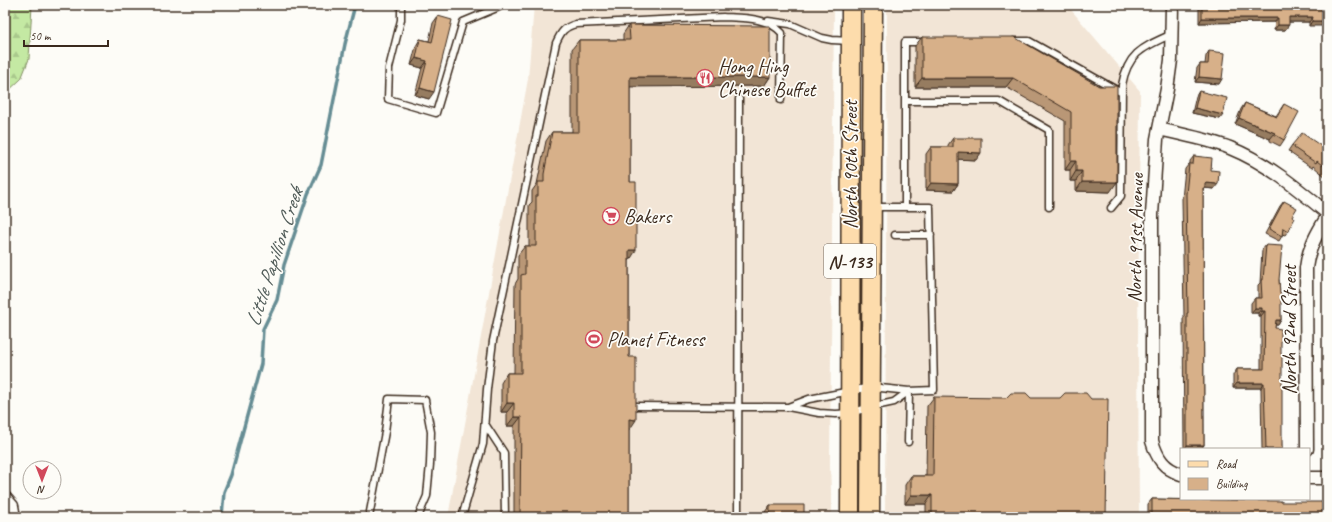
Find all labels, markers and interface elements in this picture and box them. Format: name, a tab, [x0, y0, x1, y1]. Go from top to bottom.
scale bar	[24, 22, 108, 48]
text: 50 m	[30, 28, 52, 44]
place label: Hong Hing Chinese Buffet	[718, 54, 817, 102]
restaurant icon: Hong Hing Chinese Buffet	[695, 68, 715, 88]
street label: North 90th Street	[838, 98, 863, 229]
street label: North 91st Avenue	[1122, 172, 1149, 303]
water label: Little Papillion Creek	[239, 181, 310, 329]
place label: Bakers	[624, 204, 673, 229]
supermarket icon: Bakers	[601, 206, 621, 226]
road number: N-133	[824, 244, 876, 278]
street label: North 92nd Street	[1277, 263, 1302, 395]
place label: Planet Fitness	[607, 327, 706, 352]
sports icon: Planet Fitness	[584, 329, 604, 349]
legend	[1180, 448, 1310, 500]
text: Road	[1216, 456, 1238, 472]
north arrow	[22, 460, 62, 500]
text: Building	[1216, 476, 1248, 492]
text: N	[36, 483, 45, 497]

